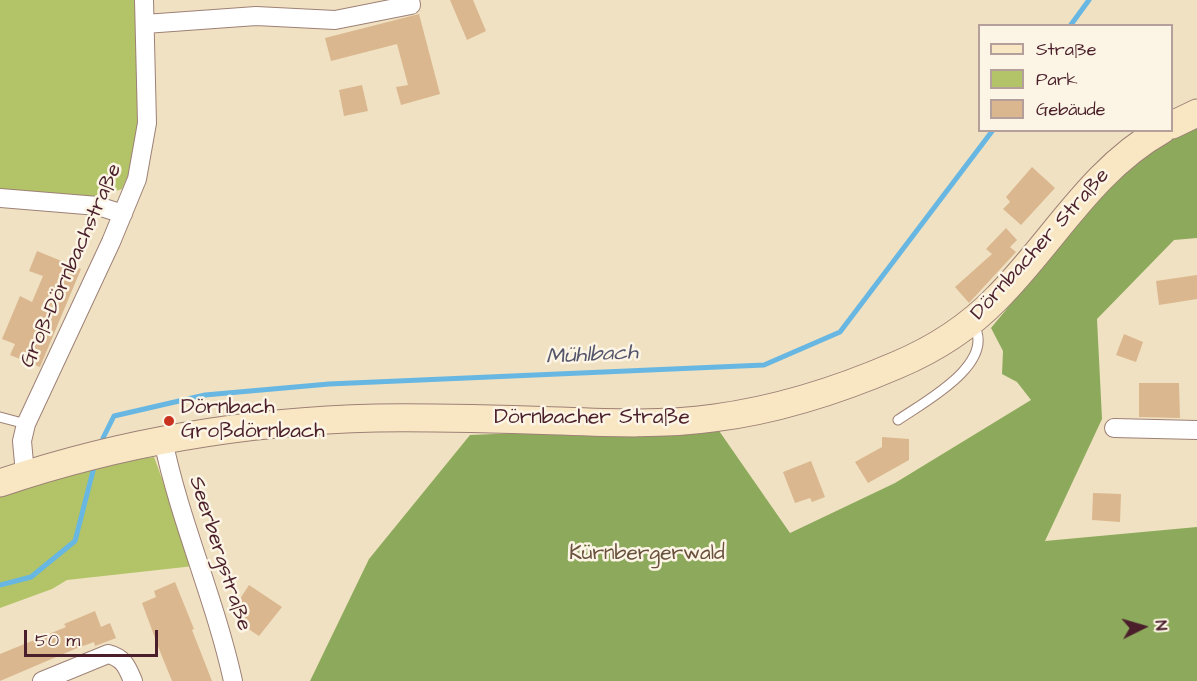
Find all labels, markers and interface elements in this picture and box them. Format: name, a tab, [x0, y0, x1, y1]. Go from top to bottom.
legend	[978, 24, 1173, 132]
text: Straße	[1036, 37, 1096, 62]
text: Park	[1036, 67, 1078, 92]
text: Gebäude	[1036, 97, 1106, 122]
street label: Groß-Dörnbachstraße	[16, 160, 128, 372]
street label: Dörnbacher Straße	[966, 164, 1116, 326]
water label: Mühlbach	[545, 340, 639, 372]
place label: Dörnbach Großdörnbach	[181, 396, 325, 446]
street label: Dörnbacher Straße	[494, 406, 690, 432]
marker: Dörnbach Großdörnbach	[162, 414, 176, 428]
street label: Seerbergstraße	[182, 474, 256, 634]
park label: Kürnbergerwald	[569, 542, 725, 568]
north arrow	[1113, 597, 1173, 657]
scale bar	[27, 618, 160, 656]
text: N	[1150, 619, 1172, 631]
text: 50 m	[35, 628, 80, 653]

